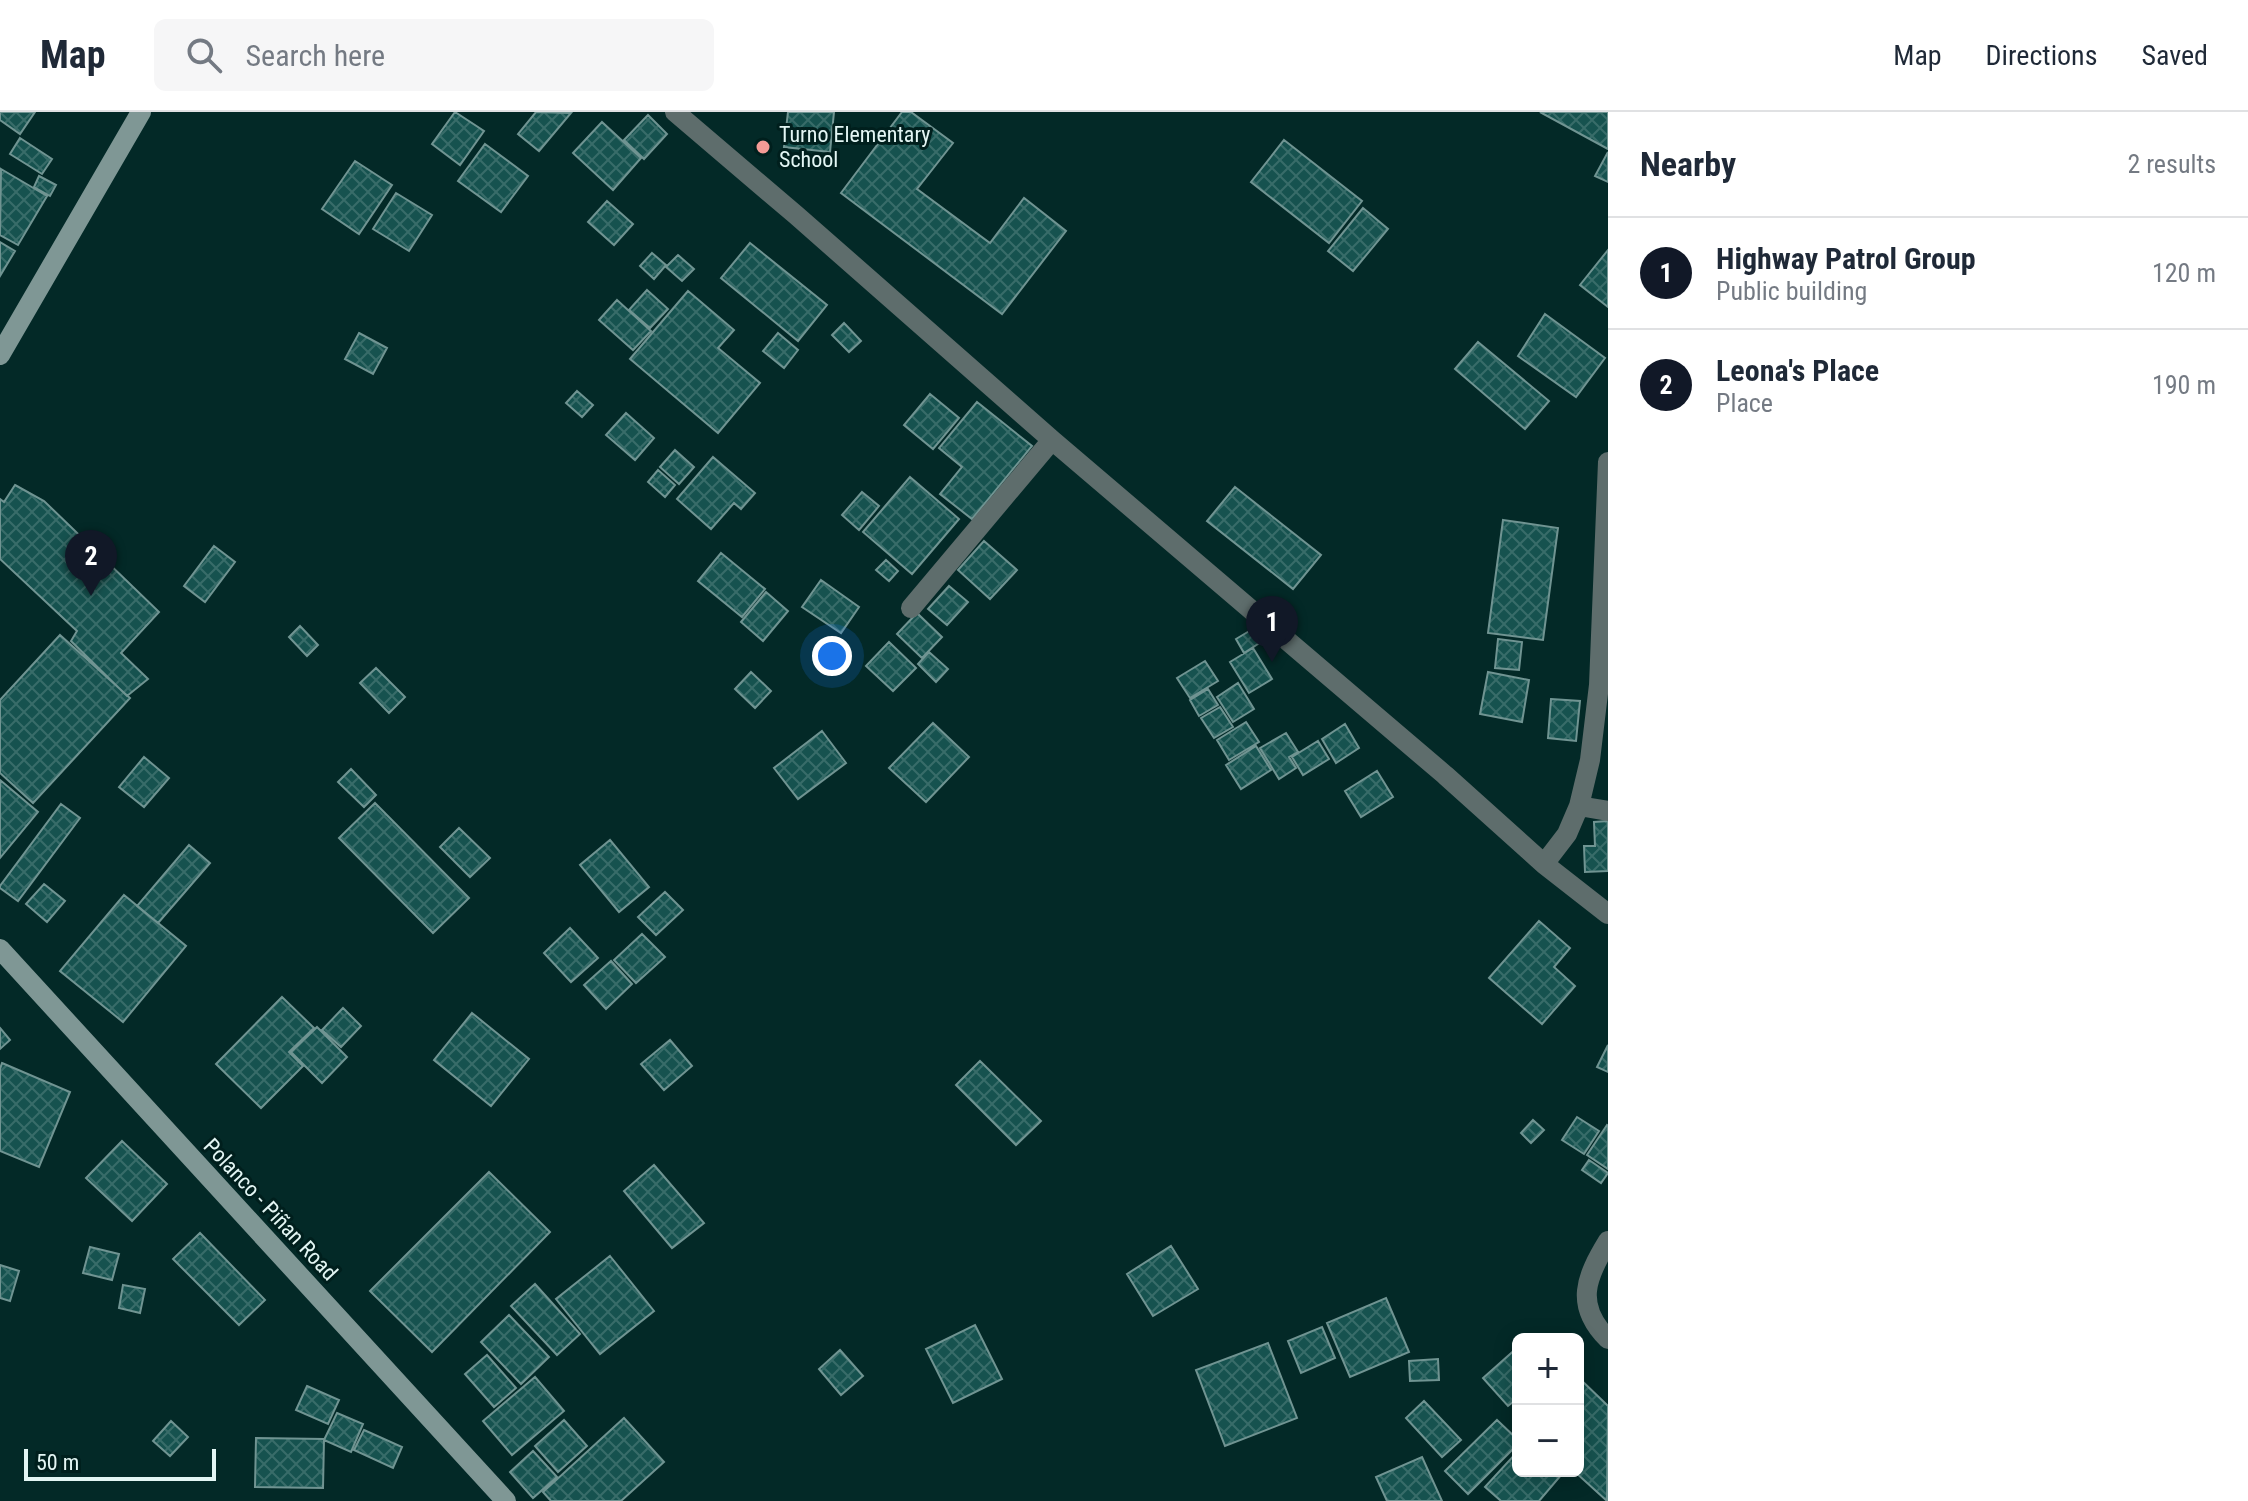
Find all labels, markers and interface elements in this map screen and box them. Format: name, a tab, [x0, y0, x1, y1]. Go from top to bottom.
search box	[154, 19, 714, 91]
text: Map	[40, 33, 106, 77]
icon: search	[182, 33, 226, 77]
text: Search here	[246, 38, 385, 73]
text: Map	[1893, 39, 1942, 72]
text: Directions	[1986, 39, 2097, 72]
text: Saved	[2141, 39, 2208, 72]
place label: Turno Elementary School	[779, 122, 930, 172]
marker: Turno Elementary School	[754, 138, 772, 156]
text: Nearby	[1640, 144, 1736, 184]
text: 2 results	[2127, 149, 2216, 179]
text: Highway Patrol Group	[1716, 241, 1976, 276]
text: 1	[1659, 258, 1673, 288]
text: 120 m	[2152, 258, 2216, 288]
text: Public building	[1716, 276, 1867, 306]
text: Leona's Place	[1716, 353, 1879, 388]
text: 2	[1659, 370, 1673, 400]
text: 190 m	[2152, 370, 2216, 400]
text: Place	[1716, 388, 1773, 418]
pin: 2	[65, 530, 117, 596]
pin: 1	[1246, 596, 1298, 662]
your location	[812, 636, 852, 676]
street label: Polanco - Piñan Road	[199, 1133, 343, 1285]
map controls	[1512, 1333, 1584, 1477]
button: +	[1512, 1333, 1584, 1405]
button: −	[1512, 1405, 1584, 1477]
scale bar	[24, 1445, 216, 1481]
text: 50 m	[36, 1450, 79, 1475]

